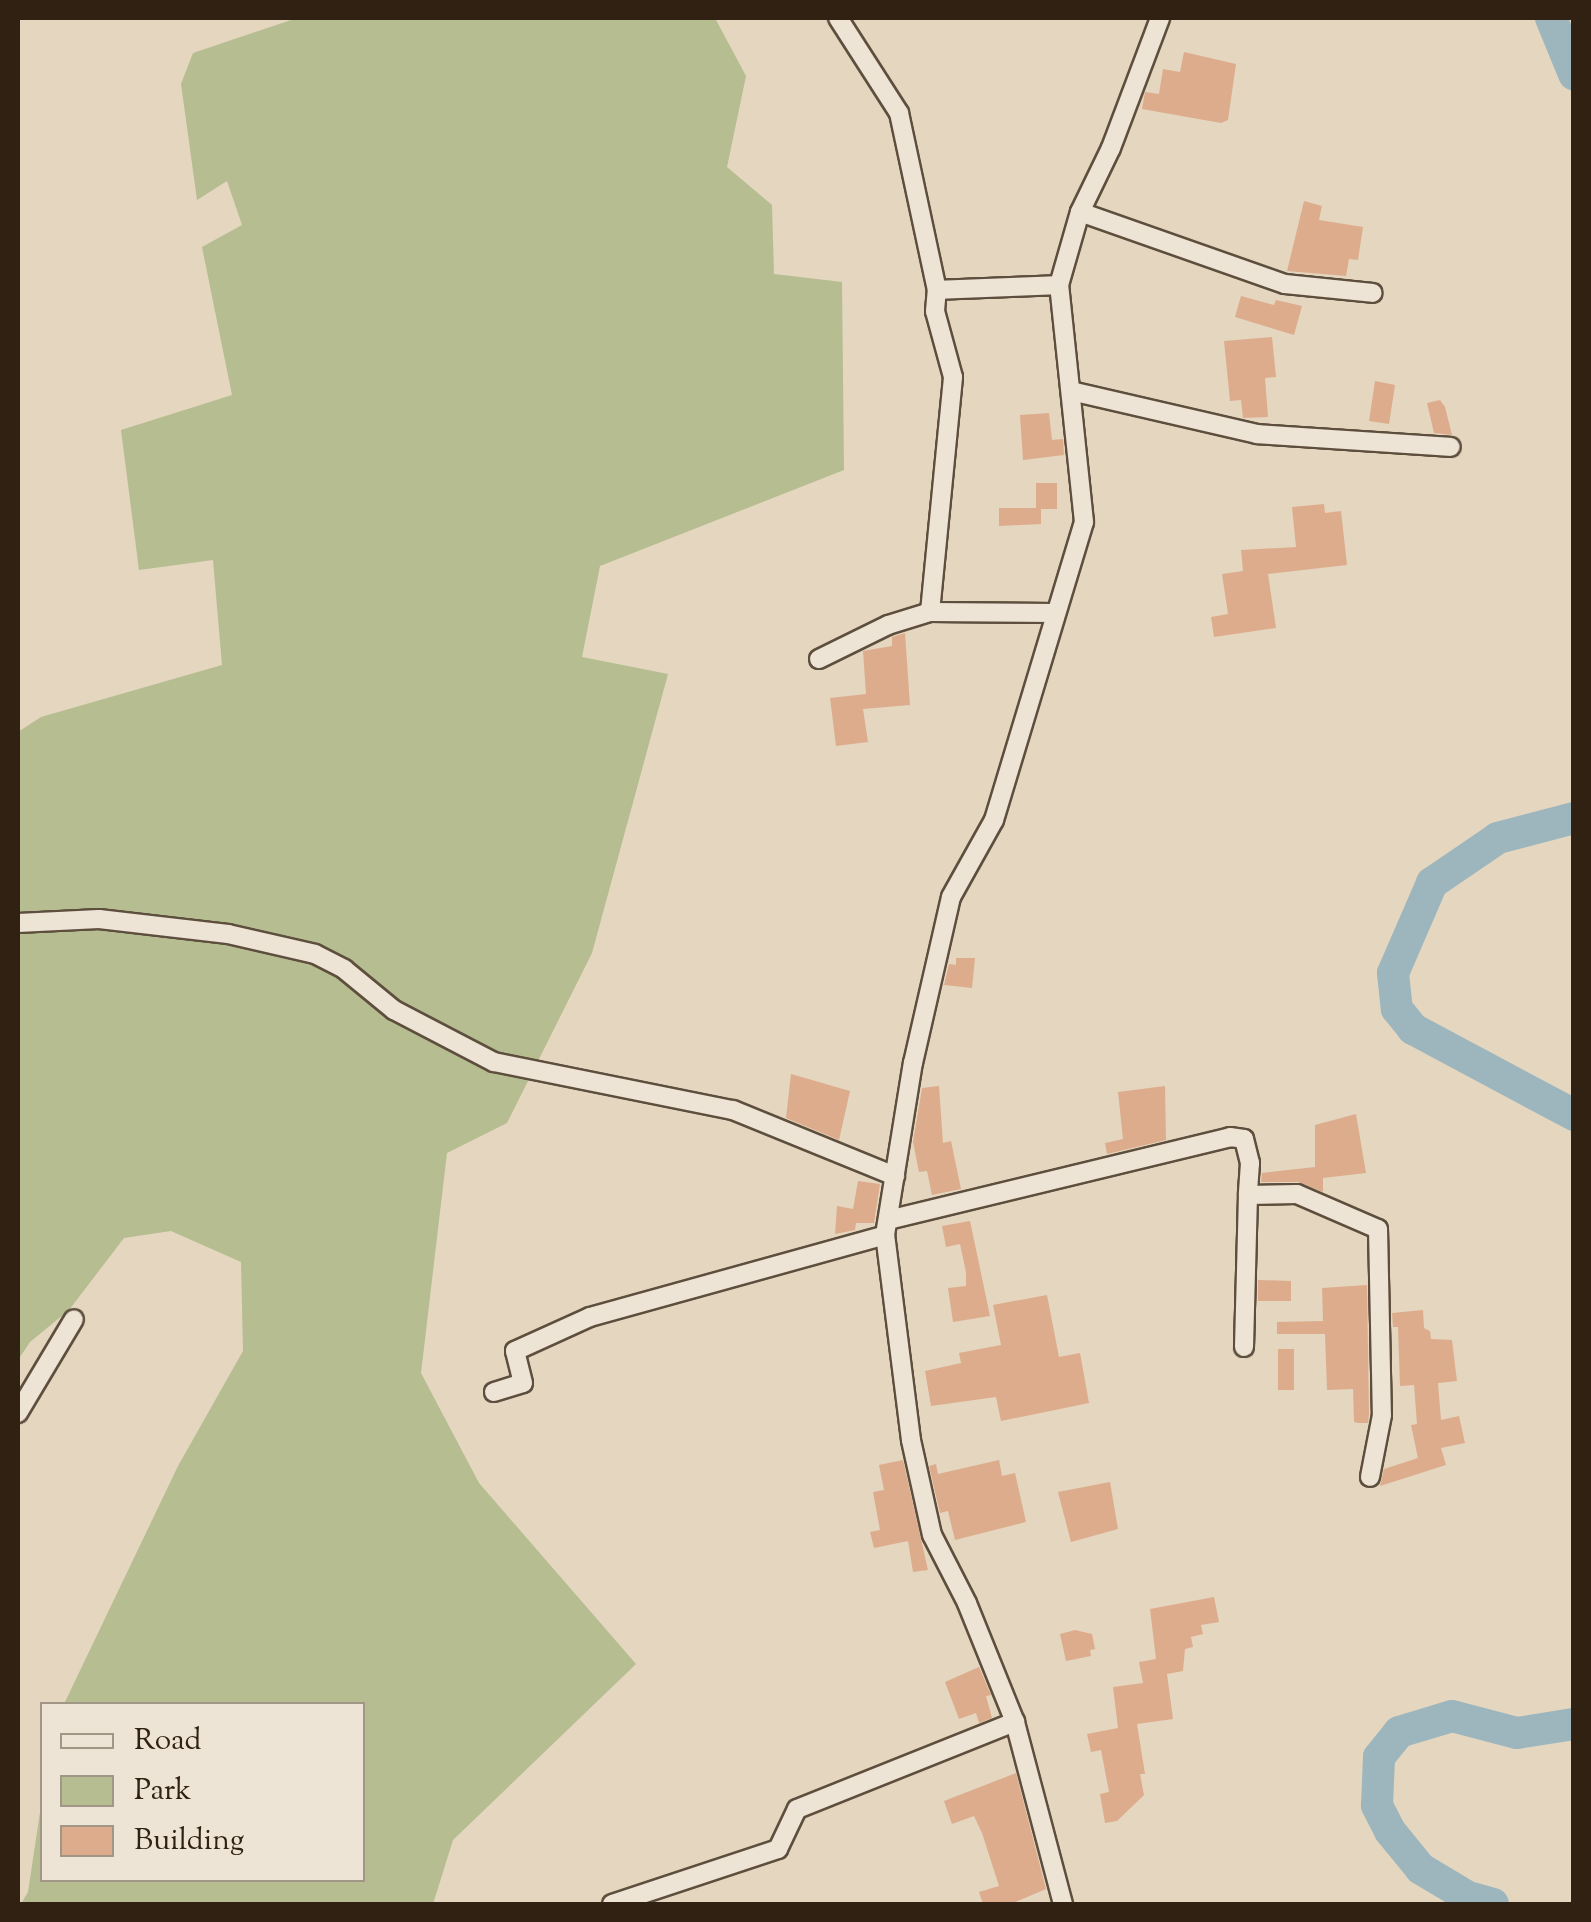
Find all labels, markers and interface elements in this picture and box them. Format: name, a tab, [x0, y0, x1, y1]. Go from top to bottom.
legend	[40, 1702, 365, 1882]
text: Road	[134, 1720, 201, 1763]
text: Park	[134, 1770, 191, 1813]
text: Building	[134, 1820, 244, 1863]

